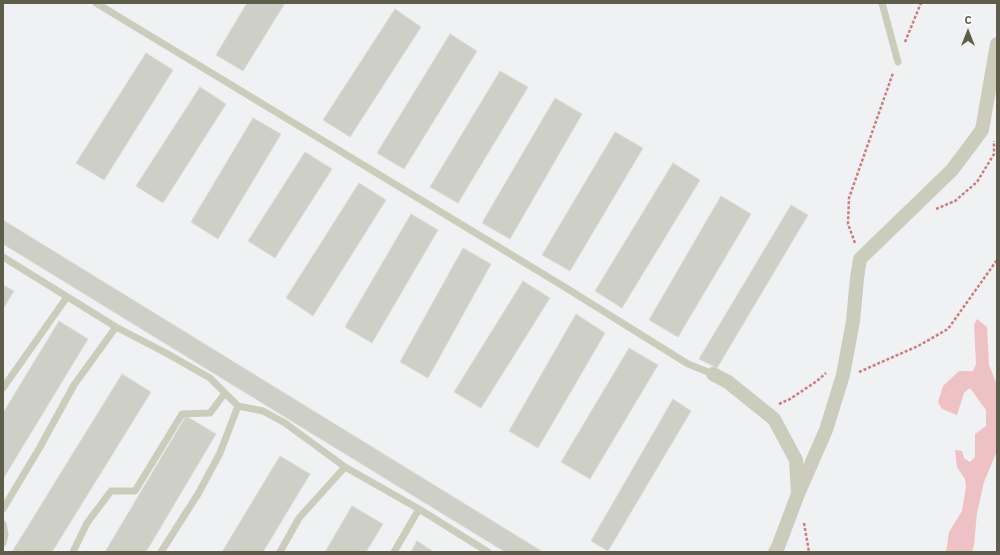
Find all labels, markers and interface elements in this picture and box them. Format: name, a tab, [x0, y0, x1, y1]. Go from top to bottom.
north arrow	[948, 12, 988, 52]
text: С	[964, 13, 972, 27]

